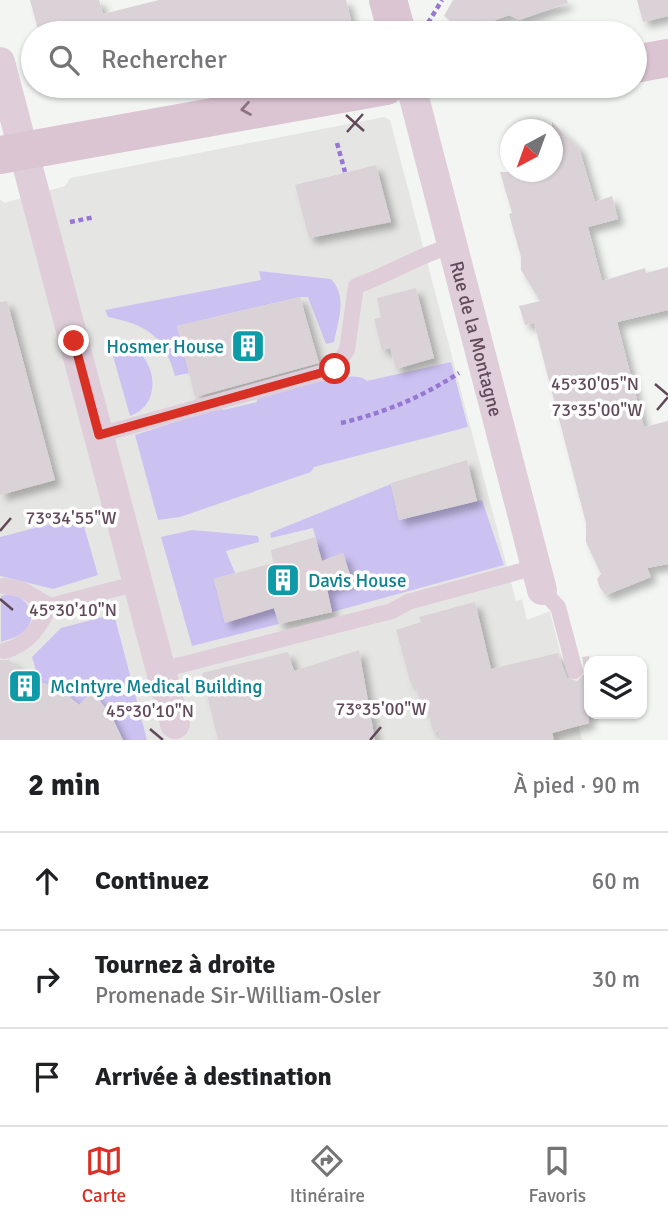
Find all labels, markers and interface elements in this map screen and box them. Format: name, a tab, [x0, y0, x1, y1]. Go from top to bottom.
search box	[21, 21, 647, 98]
icon: search	[45, 41, 83, 79]
text: Rechercher	[101, 44, 227, 76]
one-way arrow	[240, 101, 252, 116]
north arrow	[500, 119, 563, 182]
street label: Rue de la Montagne	[444, 258, 507, 419]
route end	[58, 325, 89, 356]
building icon: Hosmer House	[229, 327, 267, 365]
place label: Hosmer House	[106, 335, 224, 359]
route start	[319, 353, 350, 384]
text: 45°30'05"N	[551, 373, 639, 395]
text: 73°35'00"W	[552, 399, 642, 421]
text: 73°34'55"W	[26, 507, 116, 529]
building icon: Davis House	[264, 561, 302, 599]
place label: Davis House	[308, 569, 406, 593]
text: 45°30'10"N	[29, 599, 117, 621]
map controls	[584, 656, 647, 719]
button: layers	[584, 656, 647, 719]
building icon: McIntyre Medical Building	[6, 667, 44, 705]
place label: McIntyre Medical Building	[50, 675, 263, 699]
text: 73°35'00"W	[336, 698, 426, 720]
text: 45°30'10"N	[106, 700, 194, 722]
text: 2 min	[28, 767, 100, 804]
text: À pied · 90 m	[513, 771, 640, 800]
icon: ahead	[28, 862, 66, 900]
text: Continuez	[95, 865, 209, 897]
text: 60 m	[592, 867, 640, 896]
text: Tournez à droite	[95, 949, 275, 981]
icon: right	[28, 960, 66, 998]
text: 30 m	[592, 965, 640, 994]
text: Promenade Sir-William-Osler	[95, 981, 381, 1010]
icon: arrive	[28, 1058, 66, 1096]
text: Arrivée à destination	[95, 1061, 332, 1093]
tab: Carte	[82, 1142, 126, 1208]
tab: Itinéraire	[290, 1142, 365, 1208]
tab: Favoris	[529, 1142, 586, 1208]

